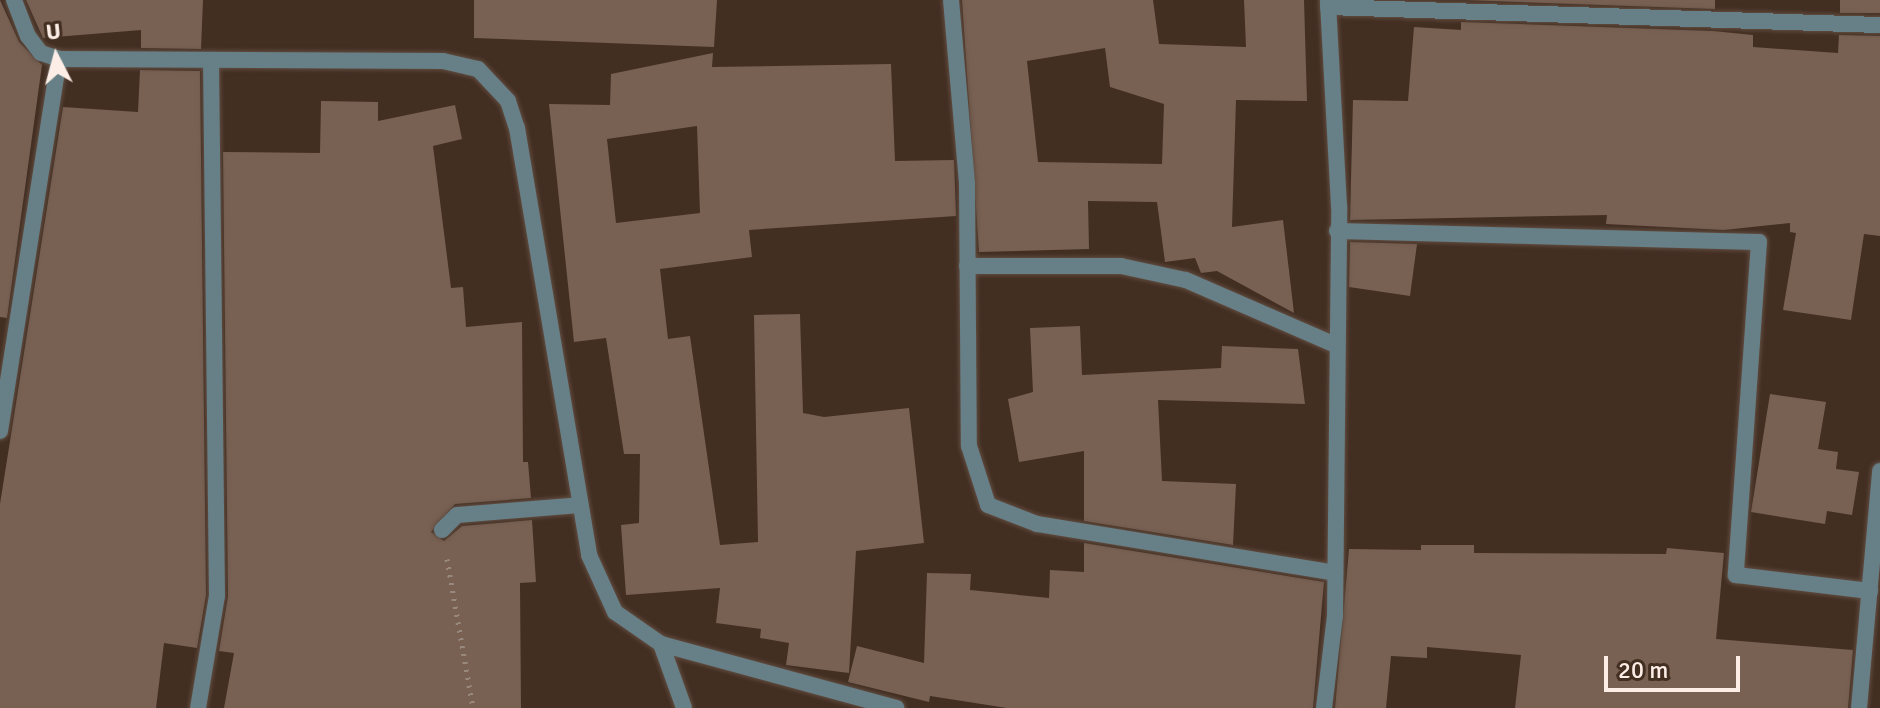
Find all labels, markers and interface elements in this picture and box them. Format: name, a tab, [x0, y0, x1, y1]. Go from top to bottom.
north arrow	[16, 16, 96, 96]
text: U	[45, 17, 62, 46]
scale bar	[1608, 640, 1744, 690]
text: 20 m	[1618, 655, 1668, 685]

